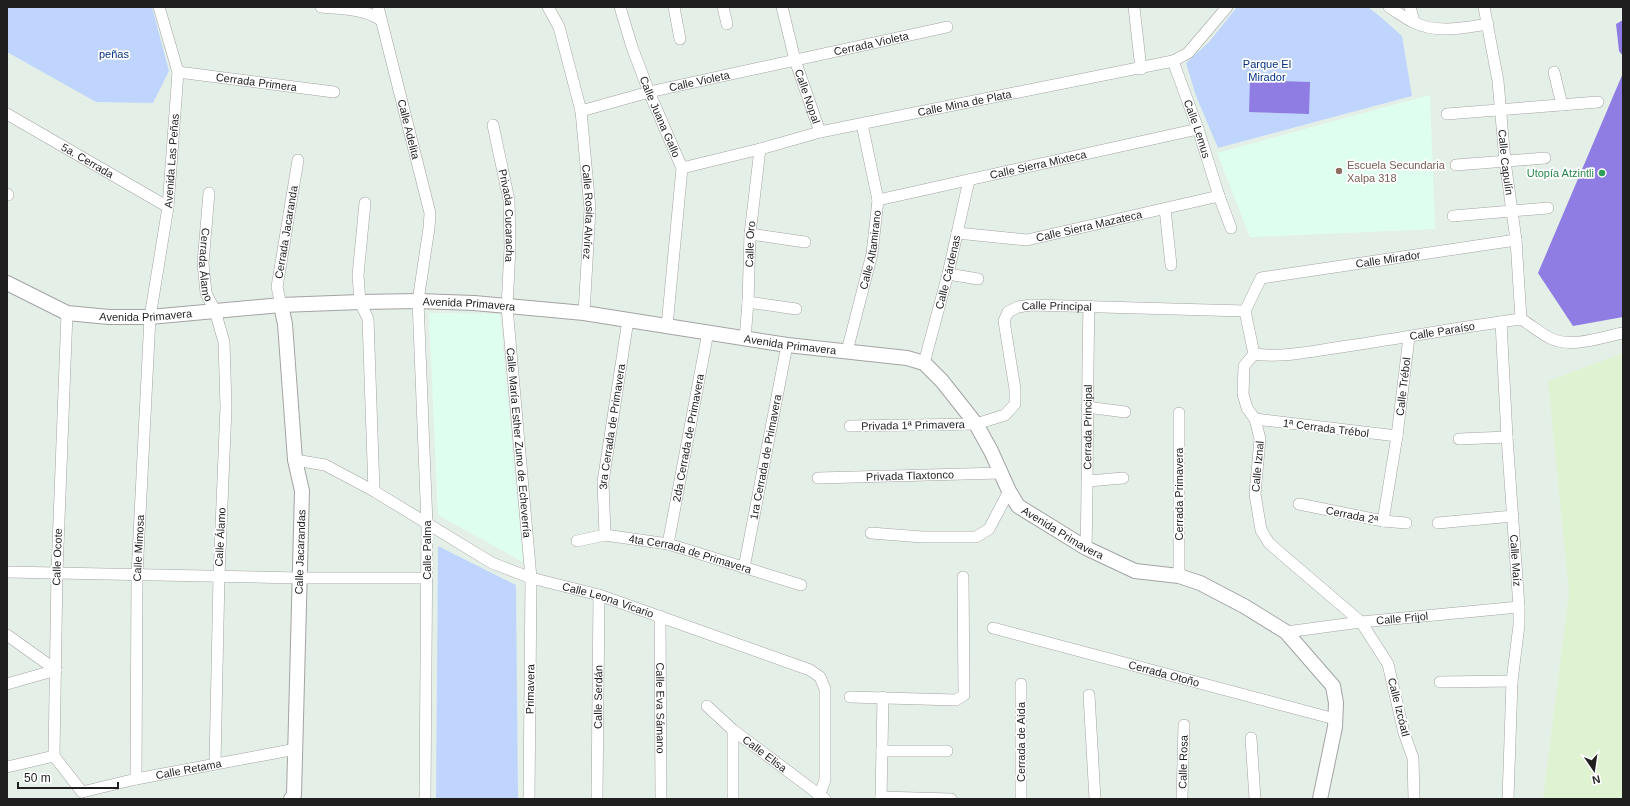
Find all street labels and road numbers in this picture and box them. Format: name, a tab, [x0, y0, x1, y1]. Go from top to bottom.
street label: Cerrada Violeta	[833, 29, 911, 58]
street label: Calle Nopal	[793, 67, 823, 125]
street label: Calle Violeta	[668, 68, 731, 93]
street label: Cerrada Primera	[215, 71, 298, 93]
street label: Calle Juana Gallo	[638, 75, 683, 159]
street label: Calle Mina de Plata	[916, 87, 1013, 118]
street label: Calle Adelita	[396, 98, 422, 161]
street label: Calle Lemus	[1182, 98, 1213, 160]
street label: Avenida Las Peñas	[162, 113, 181, 209]
street label: Calle Capulín	[1496, 129, 1516, 196]
street label: 5a. Cerrada	[59, 141, 116, 181]
street label: Calle Sierra Mixteca	[989, 148, 1088, 181]
street label: Calle Rosita Alvírez	[580, 164, 596, 260]
street label: Privada Cucaracha	[497, 168, 516, 263]
street label: Cerrada Jacaranda	[272, 184, 300, 280]
street label: Calle Sierra Mazateca	[1035, 208, 1144, 244]
street label: Calle Altamirano	[857, 210, 883, 291]
street label: Calle Oro	[743, 220, 757, 268]
street label: Cerrada Álamo	[197, 227, 215, 303]
street label: Calle Cárdenas	[933, 233, 963, 310]
street label: Calle Mirador	[1355, 248, 1422, 270]
street label: Avenida Primavera	[422, 295, 517, 313]
street label: Calle Principal	[1021, 299, 1092, 313]
street label: Avenida Primavera	[99, 307, 193, 323]
street label: Calle Paraíso	[1409, 320, 1476, 342]
street label: Avenida Primavera	[743, 332, 838, 356]
street label: Calle María Esther Zuno de Echeverría	[505, 347, 533, 539]
street label: Calle Trébol	[1394, 357, 1412, 416]
street label: 3ra Cerrada de Primavera	[597, 362, 627, 490]
street label: 2da Cerrada de Primavera	[670, 372, 706, 503]
street label: Cerrada Principal	[1081, 384, 1094, 470]
street label: 1ra Cerrada de Primavera	[747, 393, 784, 521]
street label: 1ª Cerrada Trébol	[1282, 417, 1370, 439]
street label: Privada 1ª Primavera	[861, 418, 966, 432]
street label: Calle Iznal	[1249, 440, 1266, 493]
street label: Cerrada Primavera	[1173, 447, 1185, 540]
street label: Privada Tlaxtonco	[866, 468, 954, 483]
street label: Avenida Primavera	[1020, 504, 1106, 562]
street label: Cerrada 2ª	[1325, 504, 1380, 526]
street label: Calle Álamo	[212, 507, 228, 567]
street label: Calle Jacarandas	[293, 509, 307, 595]
street label: Calle Mimosa	[131, 514, 146, 581]
street label: Calle Palma	[421, 519, 433, 580]
street label: Calle Ocote	[50, 528, 64, 586]
street label: 4ta Cerrada de Primavera	[628, 532, 754, 576]
street label: Calle Maíz	[1508, 534, 1524, 587]
street label: Calle Leona Vicario	[561, 580, 655, 620]
street label: Calle Frijol	[1376, 610, 1429, 627]
street label: Cerrada Otoño	[1127, 658, 1201, 689]
street label: Calle Eva Sámano	[654, 662, 667, 754]
street label: Primavera	[524, 663, 536, 714]
street label: Calle Serdán	[592, 665, 604, 729]
street label: Calle Izcóatl	[1386, 676, 1412, 738]
street label: Cerrada de Aída	[1015, 701, 1027, 782]
street label: Calle Elisa	[740, 733, 790, 775]
street label: Calle Rosa	[1176, 734, 1190, 789]
street label: Calle Retama	[155, 757, 223, 781]

